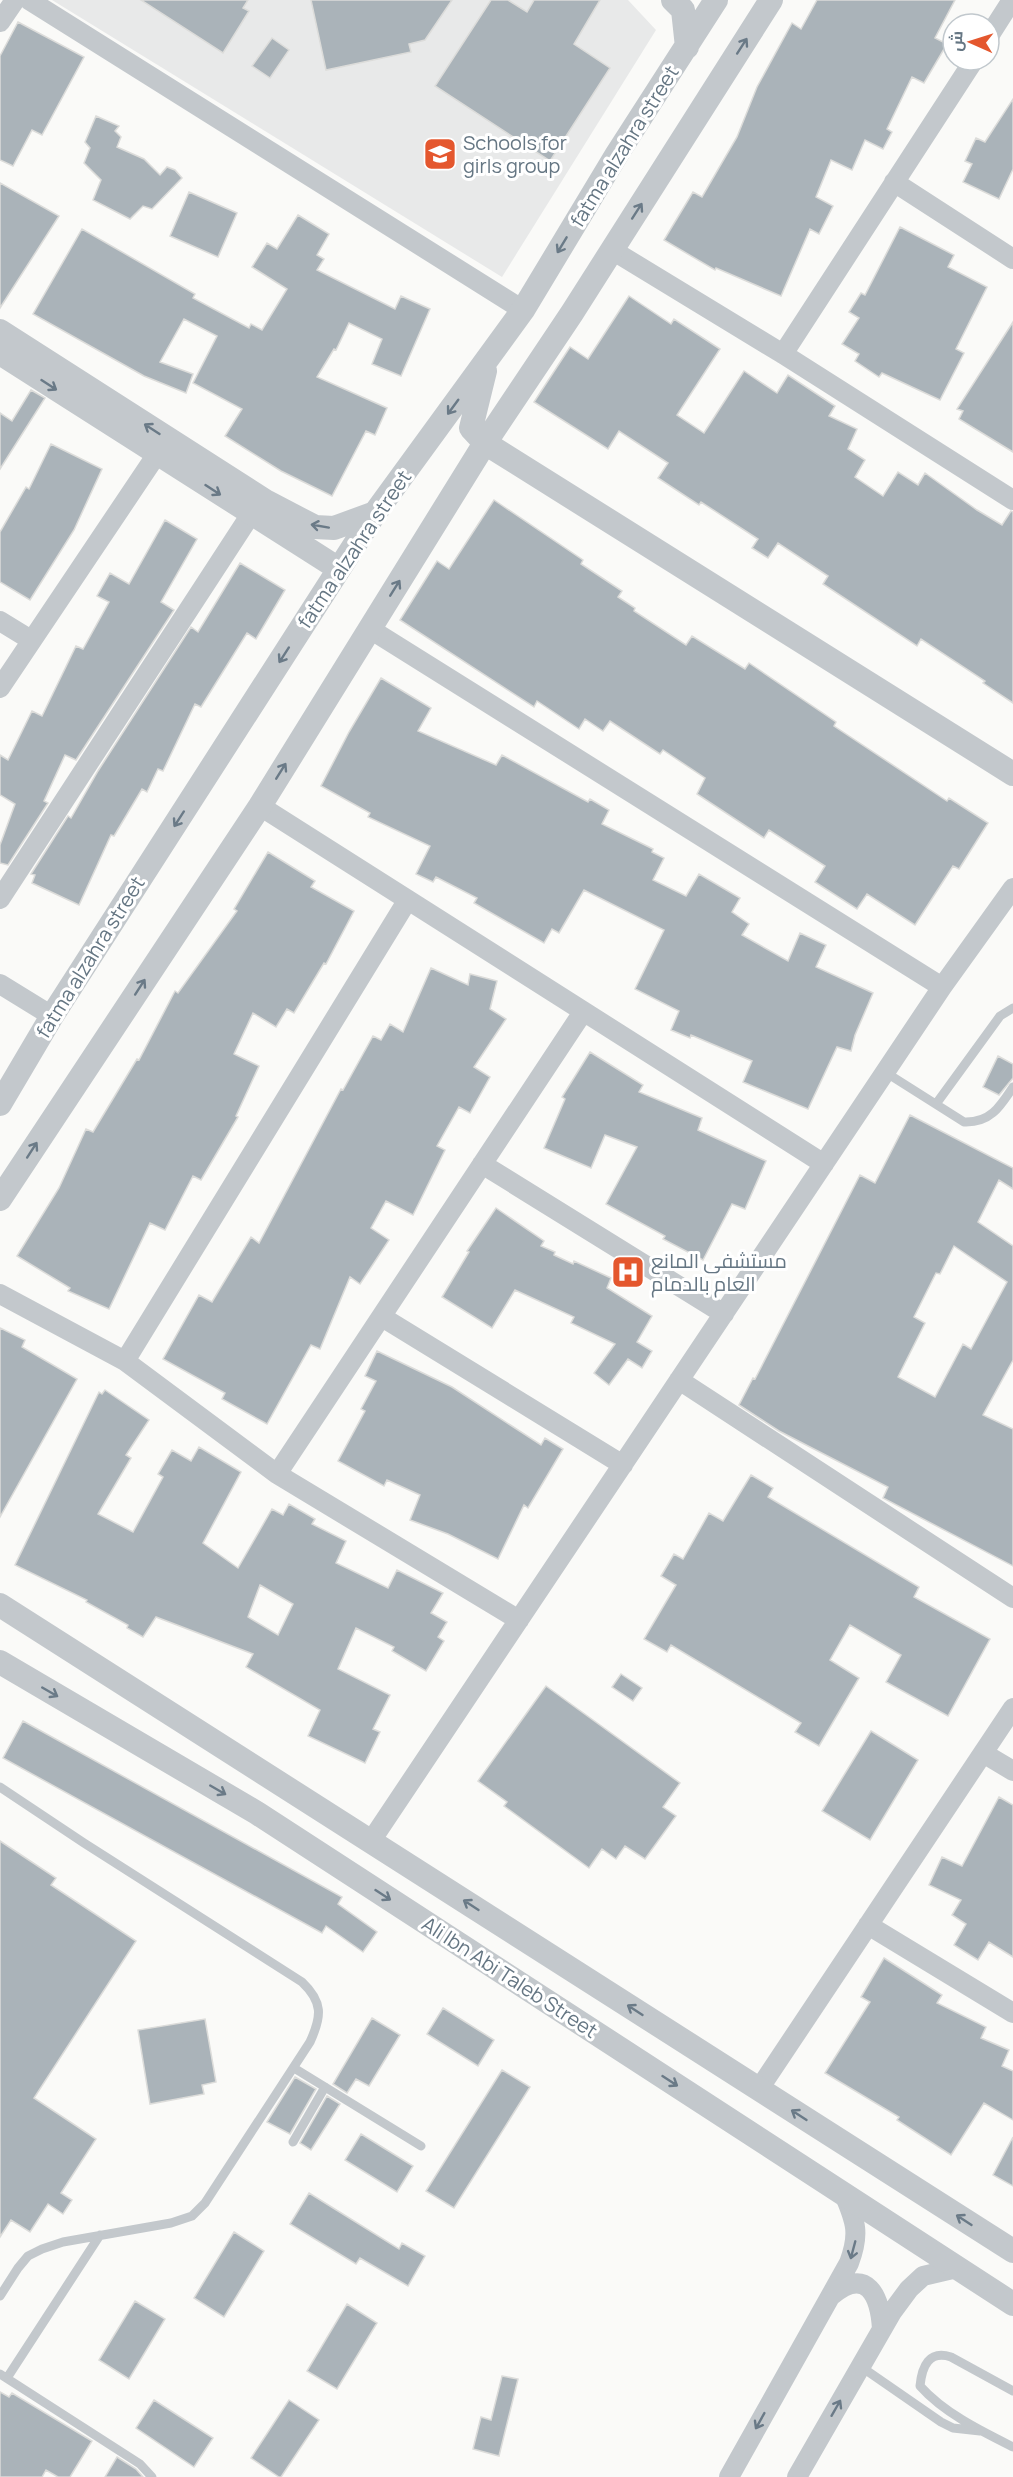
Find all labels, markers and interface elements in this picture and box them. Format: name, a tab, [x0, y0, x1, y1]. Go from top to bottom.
north arrow	[941, 12, 1001, 72]
text: ش	[944, 30, 968, 52]
one-way arrow	[736, 38, 748, 55]
street label: fatma alzahra street	[563, 60, 685, 232]
place label: Schools for girls group	[463, 129, 567, 179]
school or university icon: Schools for girls group	[422, 136, 458, 172]
one-way arrow	[632, 203, 644, 220]
one-way arrow	[556, 236, 568, 253]
one-way arrow	[40, 379, 57, 391]
one-way arrow	[447, 398, 459, 414]
one-way arrow	[144, 422, 161, 434]
street label: fatma alzahra street	[291, 465, 417, 633]
one-way arrow	[205, 484, 221, 496]
one-way arrow	[311, 520, 330, 531]
one-way arrow	[390, 580, 402, 597]
one-way arrow	[278, 646, 291, 663]
one-way arrow	[275, 763, 288, 780]
one-way arrow	[173, 810, 185, 826]
street label: fatma alzahra street	[29, 871, 151, 1043]
one-way arrow	[134, 979, 146, 996]
one-way arrow	[26, 1142, 38, 1159]
place label: مستشفى المانع العام بالدمام	[651, 1247, 787, 1298]
hospital icon: مستشفى المانع العام بالدمام	[610, 1254, 646, 1290]
one-way arrow	[41, 1686, 58, 1698]
one-way arrow	[209, 1785, 226, 1797]
one-way arrow	[374, 1889, 391, 1901]
one-way arrow	[463, 1898, 480, 1910]
street label: Ali Ibn Abi Taleb Street	[417, 1910, 603, 2044]
one-way arrow	[627, 2003, 644, 2015]
one-way arrow	[661, 2076, 678, 2088]
one-way arrow	[792, 2109, 808, 2121]
one-way arrow	[956, 2214, 973, 2226]
one-way arrow	[847, 2240, 858, 2259]
one-way arrow	[831, 2400, 843, 2417]
one-way arrow	[754, 2412, 766, 2429]

